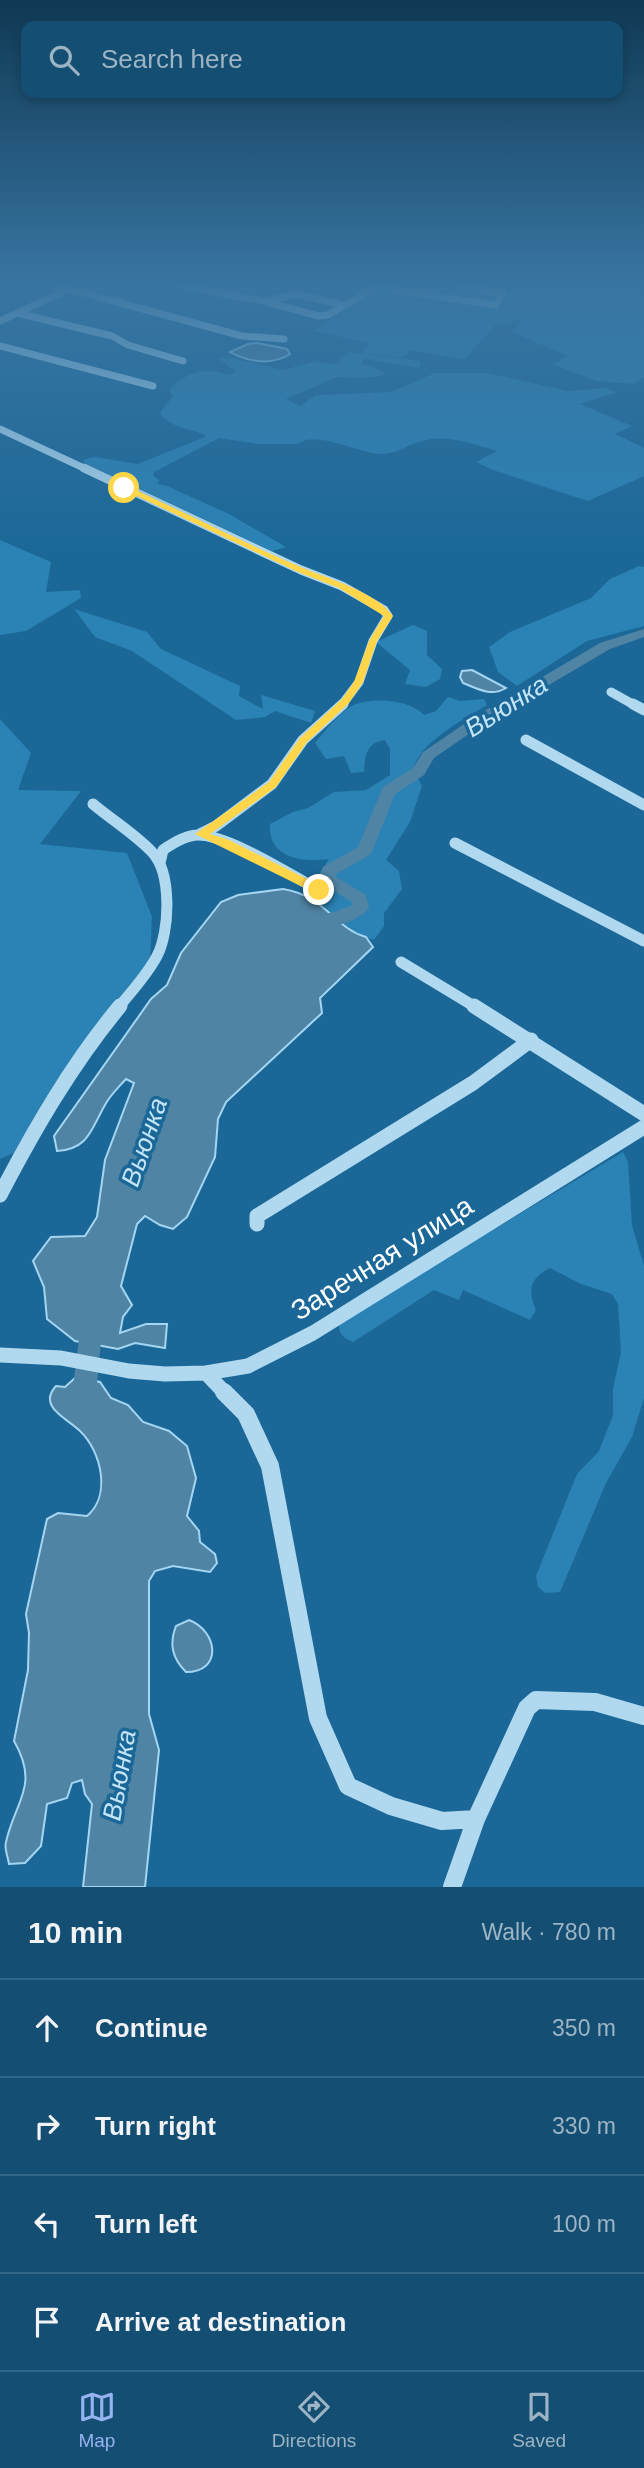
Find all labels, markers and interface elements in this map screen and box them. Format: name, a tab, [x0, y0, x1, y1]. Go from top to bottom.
search box	[21, 21, 623, 98]
icon: search	[45, 41, 83, 79]
text: Search here	[101, 44, 243, 74]
route start	[108, 472, 139, 503]
water label: Вьюнка	[459, 669, 553, 743]
route end	[303, 874, 334, 905]
water label: Вьюнка	[115, 1094, 173, 1190]
street label: Заречная улица	[285, 1189, 479, 1326]
water label: Вьюнка	[96, 1727, 142, 1823]
text: 10 min	[28, 1916, 123, 1949]
text: Walk · 780 m	[481, 1919, 616, 1945]
icon: ahead	[28, 2009, 66, 2047]
text: Continue	[95, 2013, 208, 2043]
text: 350 m	[552, 2015, 616, 2041]
icon: right	[28, 2107, 66, 2145]
text: Turn right	[95, 2111, 216, 2141]
text: 330 m	[552, 2113, 616, 2139]
icon: left	[28, 2205, 66, 2243]
text: Turn left	[95, 2209, 197, 2239]
text: 100 m	[552, 2211, 616, 2237]
icon: arrive	[28, 2303, 66, 2341]
text: Arrive at destination	[95, 2307, 346, 2337]
tab: Map	[78, 2388, 116, 2452]
tab: Directions	[272, 2388, 356, 2452]
tab: Saved	[512, 2388, 566, 2452]

